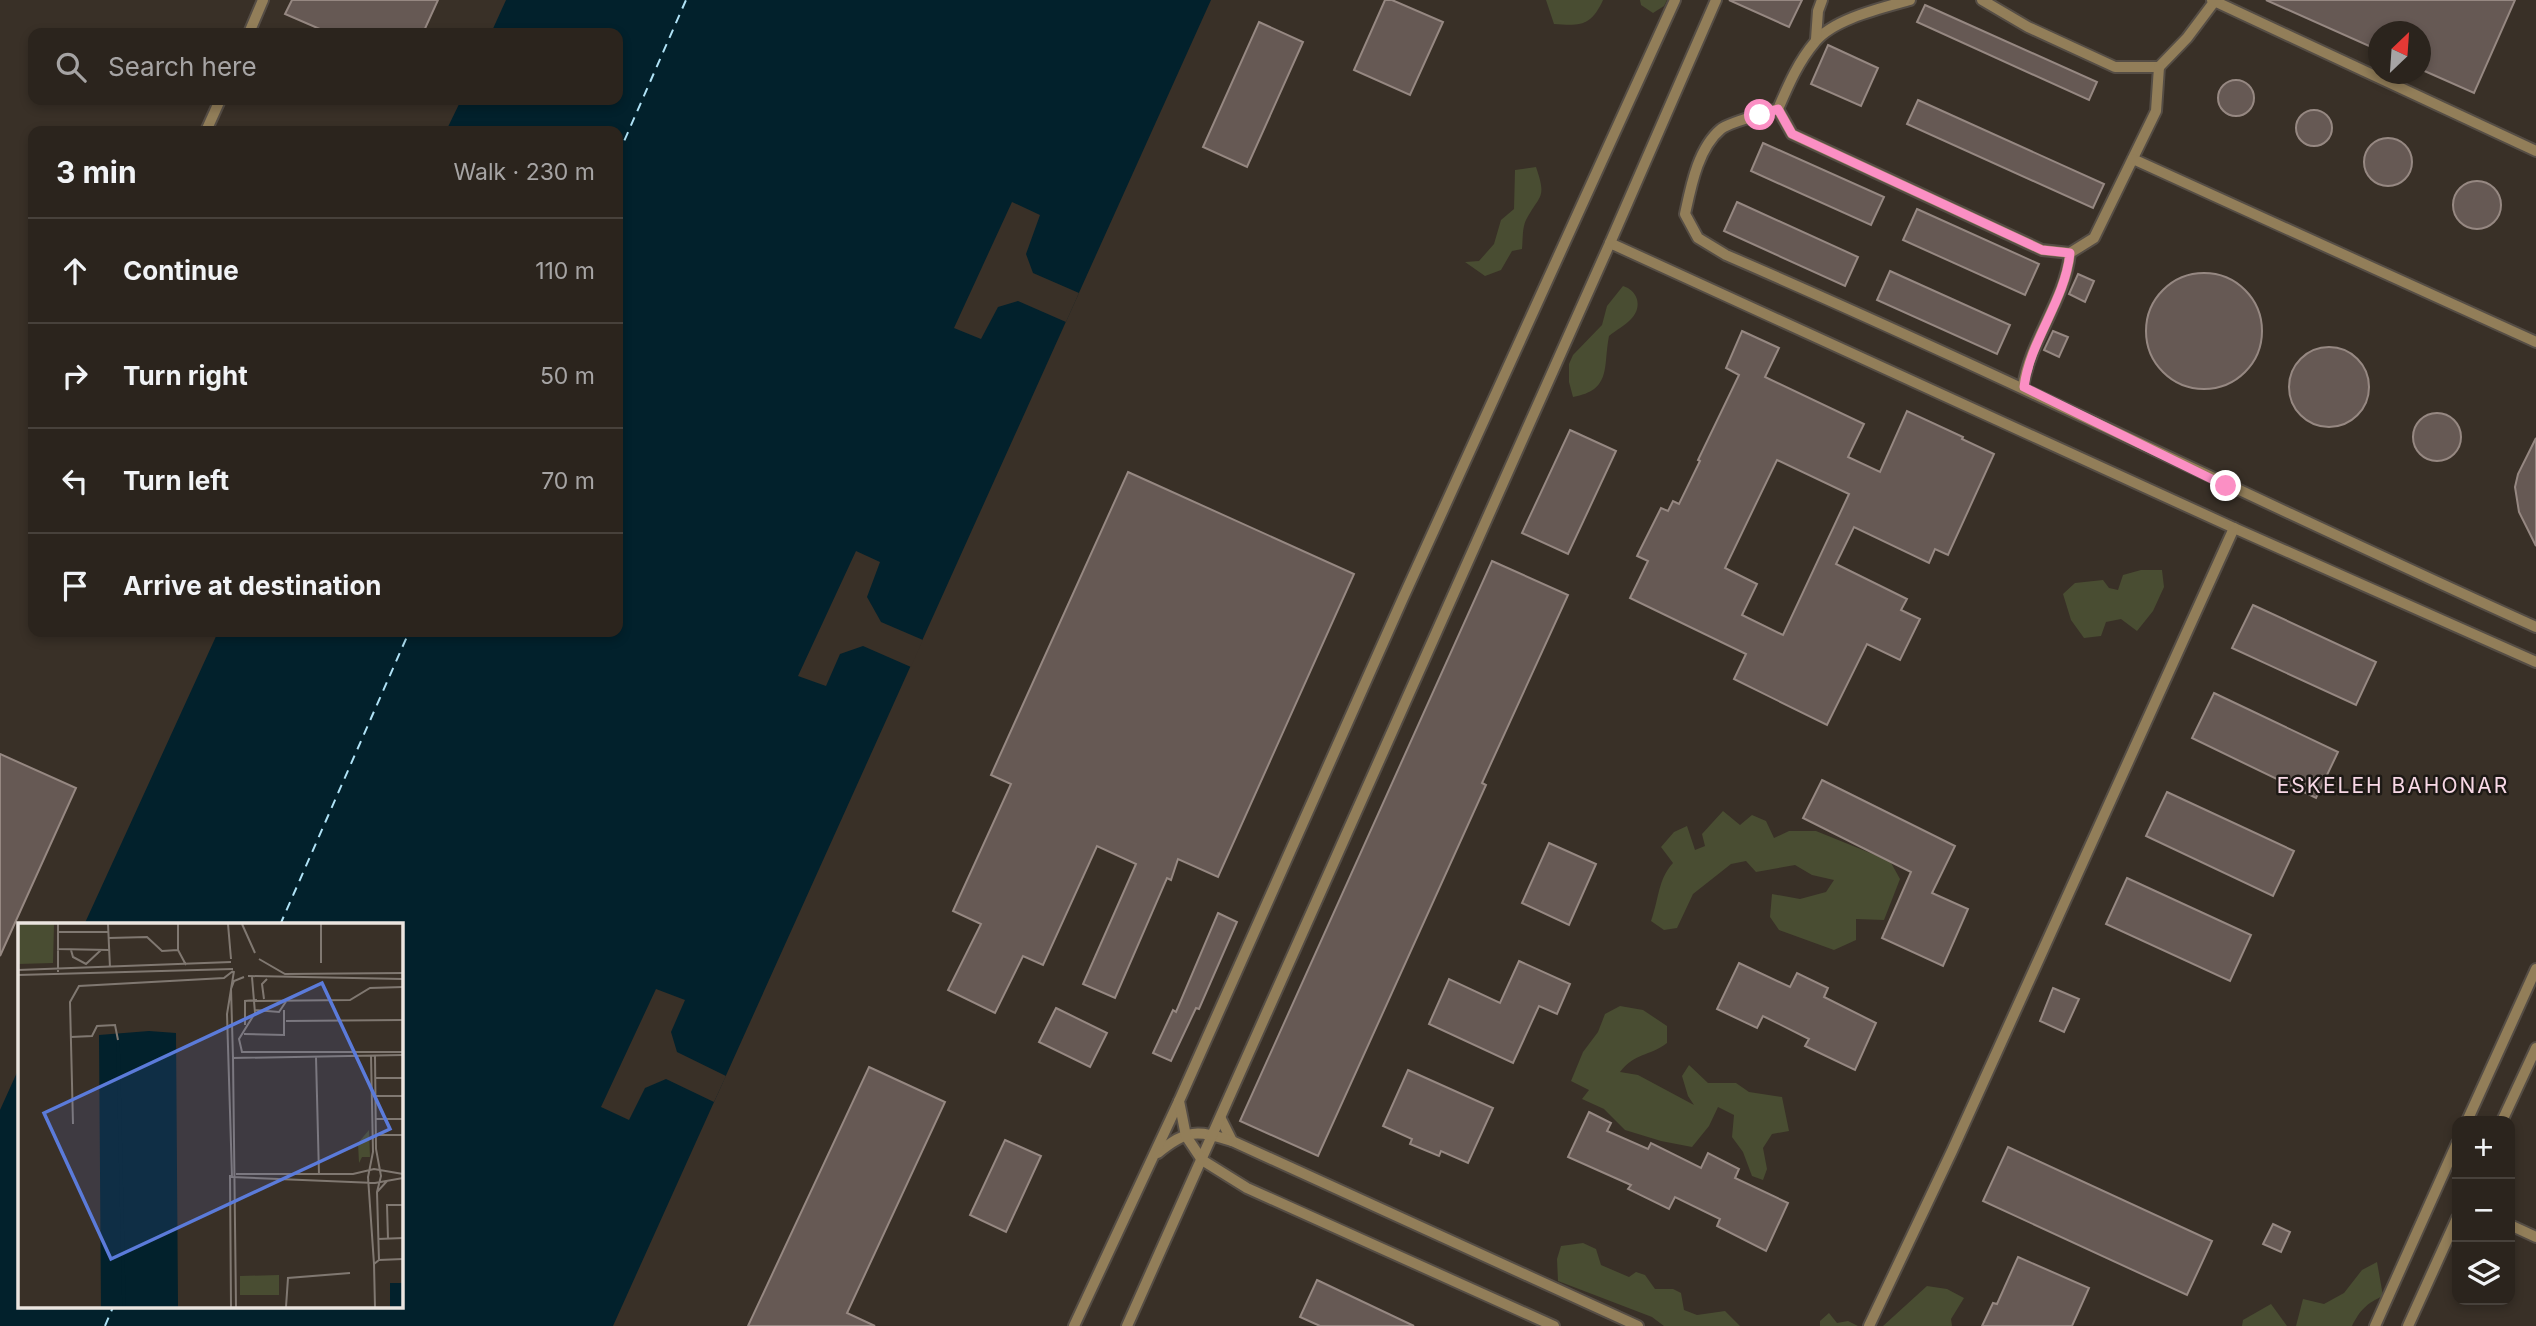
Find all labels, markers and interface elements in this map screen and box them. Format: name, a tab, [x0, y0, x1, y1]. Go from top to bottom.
north arrow	[2368, 21, 2431, 84]
search box	[28, 28, 623, 105]
icon: search	[52, 48, 90, 86]
text: Search here	[108, 51, 257, 82]
route start	[1744, 99, 1775, 130]
text: 3 min	[56, 154, 137, 190]
text: Walk · 230 m	[453, 158, 595, 186]
icon: ahead	[56, 252, 94, 290]
text: Continue	[123, 255, 239, 286]
text: 110 m	[535, 257, 595, 285]
icon: right	[56, 357, 94, 395]
text: Turn right	[123, 360, 248, 391]
text: 50 m	[540, 362, 595, 390]
icon: left	[56, 462, 94, 500]
text: Turn left	[123, 465, 229, 496]
text: 70 m	[541, 467, 595, 495]
route end	[2210, 470, 2241, 501]
icon: arrive	[56, 567, 94, 605]
text: Arrive at destination	[123, 570, 382, 601]
district label: ESKELEH BAHONAR	[2277, 773, 2509, 798]
inset map	[18, 923, 402, 1308]
map controls	[2452, 1116, 2515, 1305]
button: +	[2452, 1116, 2515, 1179]
button: −	[2452, 1179, 2515, 1242]
button: layers	[2452, 1242, 2515, 1305]

